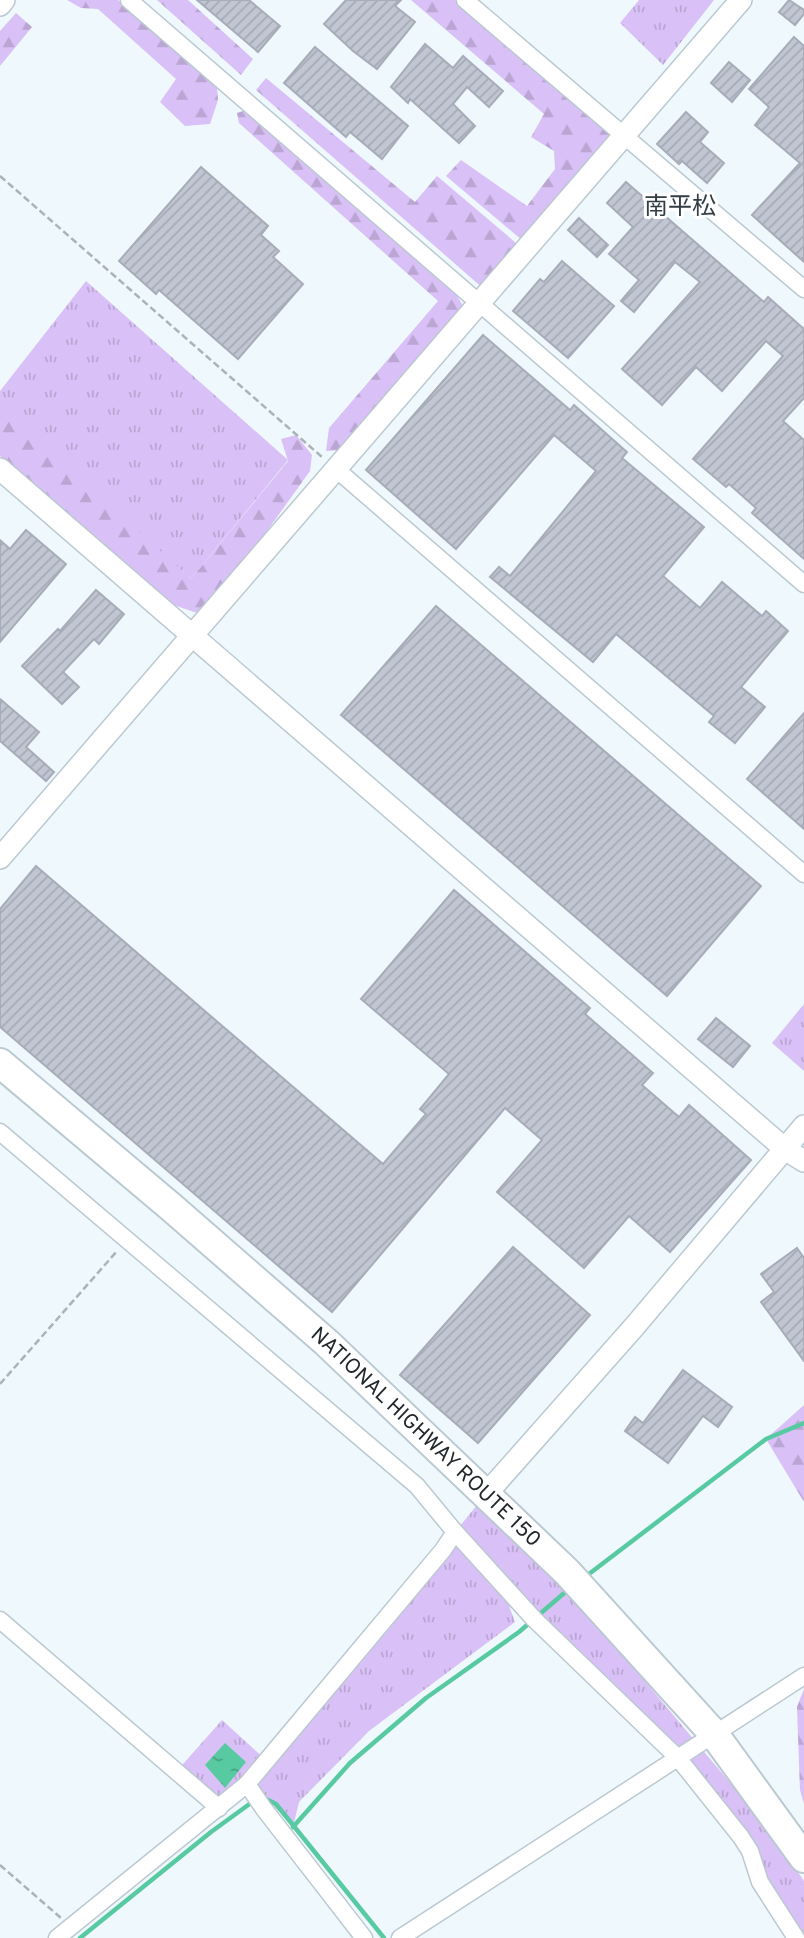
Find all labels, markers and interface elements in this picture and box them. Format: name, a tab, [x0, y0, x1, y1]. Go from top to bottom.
district label: 南平松	[644, 193, 716, 223]
street label: NATIONAL HIGHWAY ROUTE 150	[305, 1321, 547, 1553]

